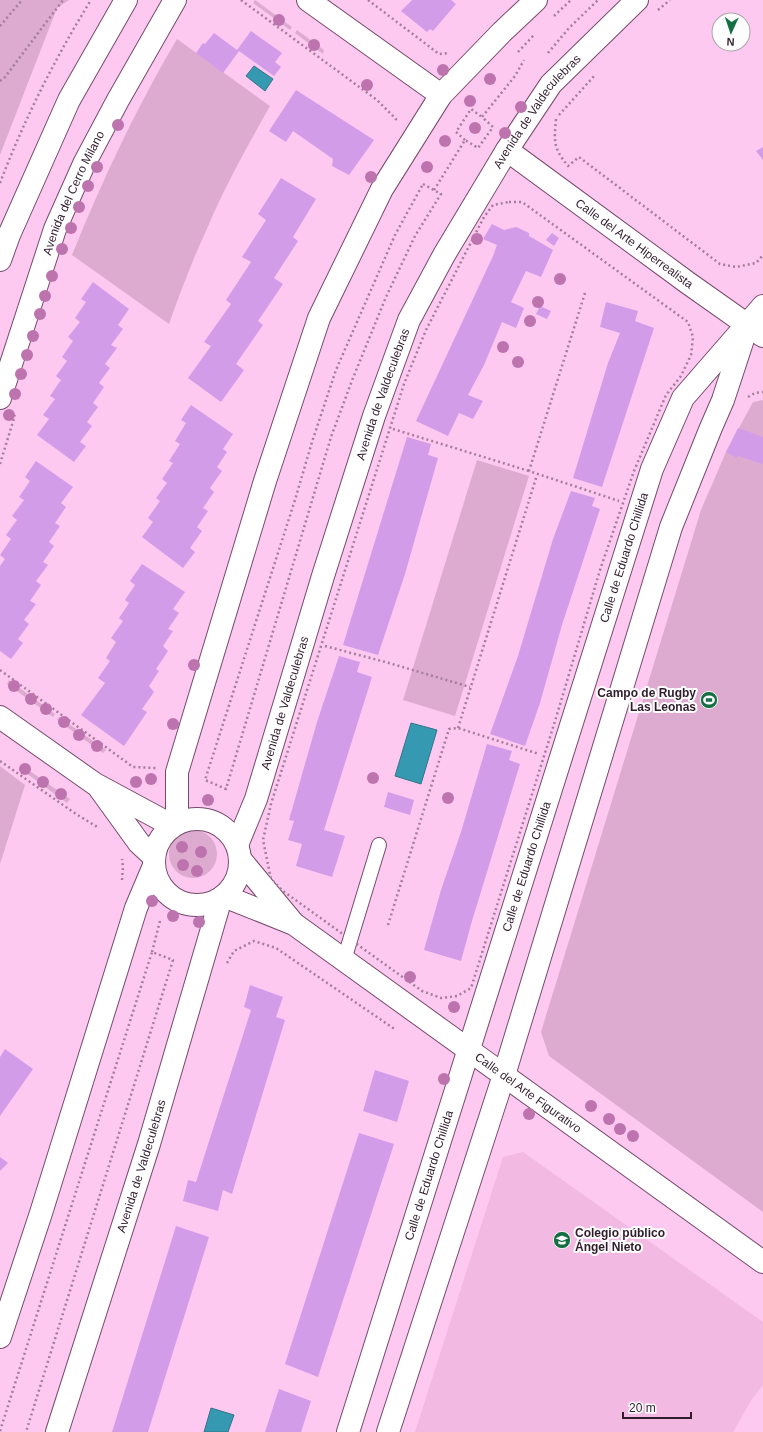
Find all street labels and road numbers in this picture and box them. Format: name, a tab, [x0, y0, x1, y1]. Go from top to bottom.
street label: Avenida de Valdeculebras	[491, 52, 584, 171]
street label: Avenida del Cerro Milano	[40, 128, 107, 257]
street label: Calle del Arte Hiperrealista	[573, 196, 696, 292]
street label: Avenida de Valdeculebras	[353, 326, 412, 462]
street label: Calle de Eduardo Chillida	[597, 490, 651, 624]
street label: Avenida de Valdeculebras	[258, 635, 311, 771]
street label: Calle de Eduardo Chillida	[499, 799, 554, 933]
street label: Calle del Arte Figurativo	[472, 1050, 584, 1136]
street label: Avenida de Valdeculebras	[114, 1098, 169, 1234]
street label: Calle de Eduardo Chillida	[402, 1108, 456, 1242]

